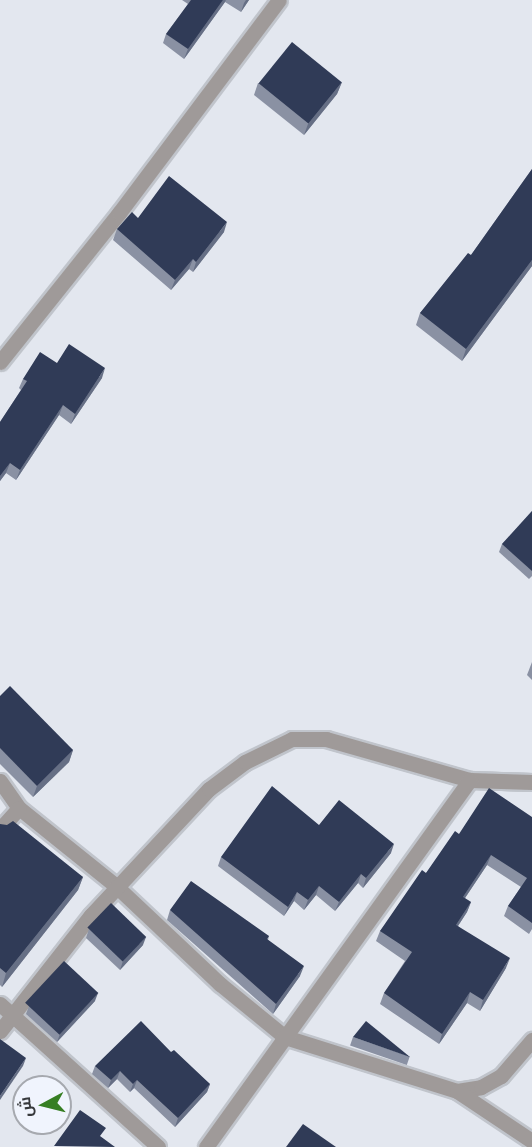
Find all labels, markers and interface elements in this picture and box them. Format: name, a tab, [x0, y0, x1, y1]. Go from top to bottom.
north arrow	[12, 1075, 72, 1135]
text: ش	[15, 1096, 36, 1118]

